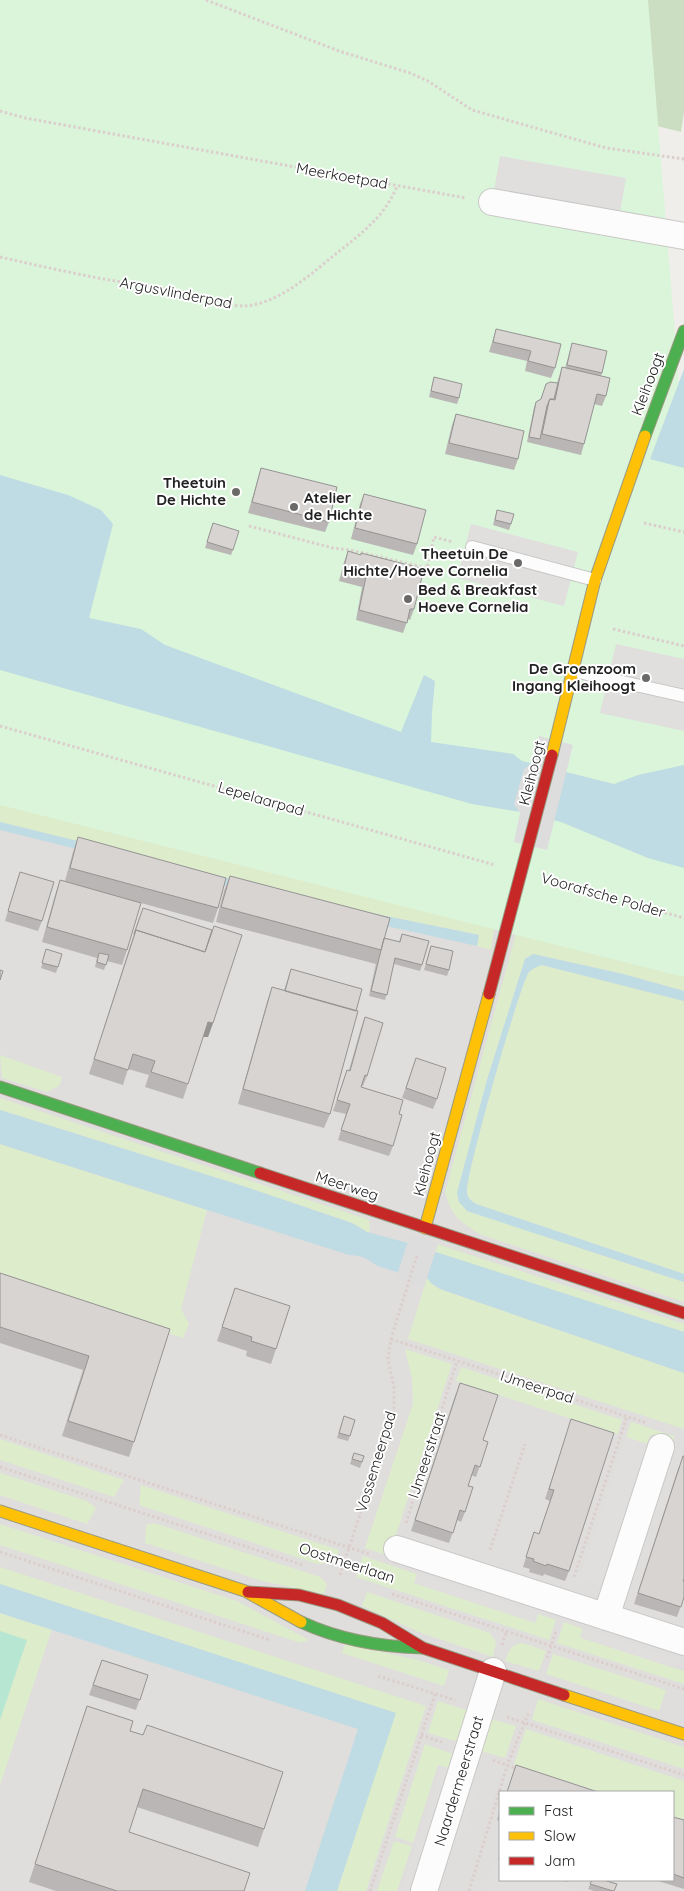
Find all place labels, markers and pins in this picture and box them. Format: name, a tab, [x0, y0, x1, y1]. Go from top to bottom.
place label: Theetuin De Hichte	[156, 473, 226, 509]
marker: Theetuin De Hichte	[230, 486, 242, 498]
place label: Atelier de Hichte	[304, 488, 372, 524]
marker: Atelier de Hichte	[288, 501, 300, 513]
place label: Theetuin De Hichte/Hoeve Cornelia	[343, 544, 508, 580]
marker: Theetuin De Hichte/Hoeve Cornelia	[512, 557, 524, 569]
place label: Bed & Breakfast Hoeve Cornelia	[418, 580, 537, 616]
marker: Bed & Breakfast Hoeve Cornelia	[402, 593, 414, 605]
place label: De Groenzoom Ingang Kleihoogt	[512, 659, 636, 695]
marker: De Groenzoom Ingang Kleihoogt	[640, 672, 652, 684]

